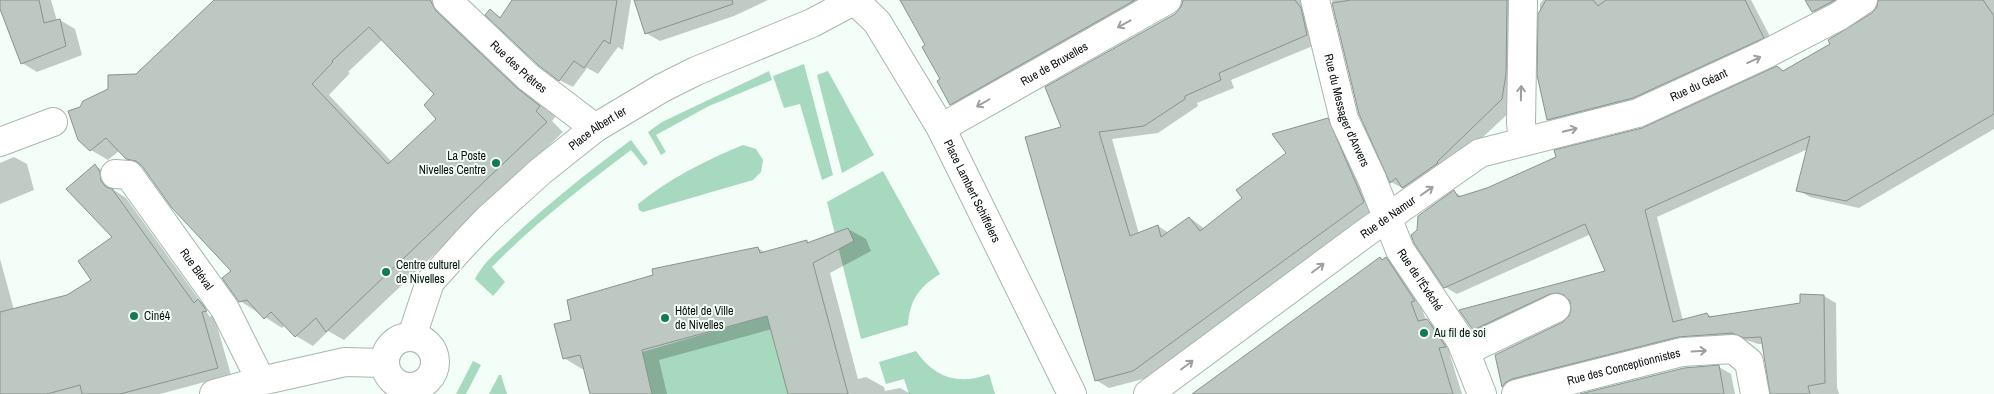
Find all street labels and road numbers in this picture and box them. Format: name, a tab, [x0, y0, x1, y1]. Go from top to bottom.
street label: Rue des Prêtres	[487, 37, 550, 97]
street label: Rue de Bruxelles	[1018, 38, 1091, 89]
street label: Rue du Messager d'Anvers	[1320, 52, 1373, 169]
street label: Rue du Géant	[1667, 65, 1730, 105]
street label: Place Albert Ier	[565, 103, 630, 154]
street label: Place Lambert Schiffelers	[940, 137, 1004, 245]
street label: Rue de Namur	[1357, 192, 1419, 242]
street label: Rue Bléval	[176, 245, 217, 293]
street label: Rue de l'Évêché	[1393, 246, 1447, 314]
street label: Rue des Conceptionnistes	[1565, 345, 1682, 389]

